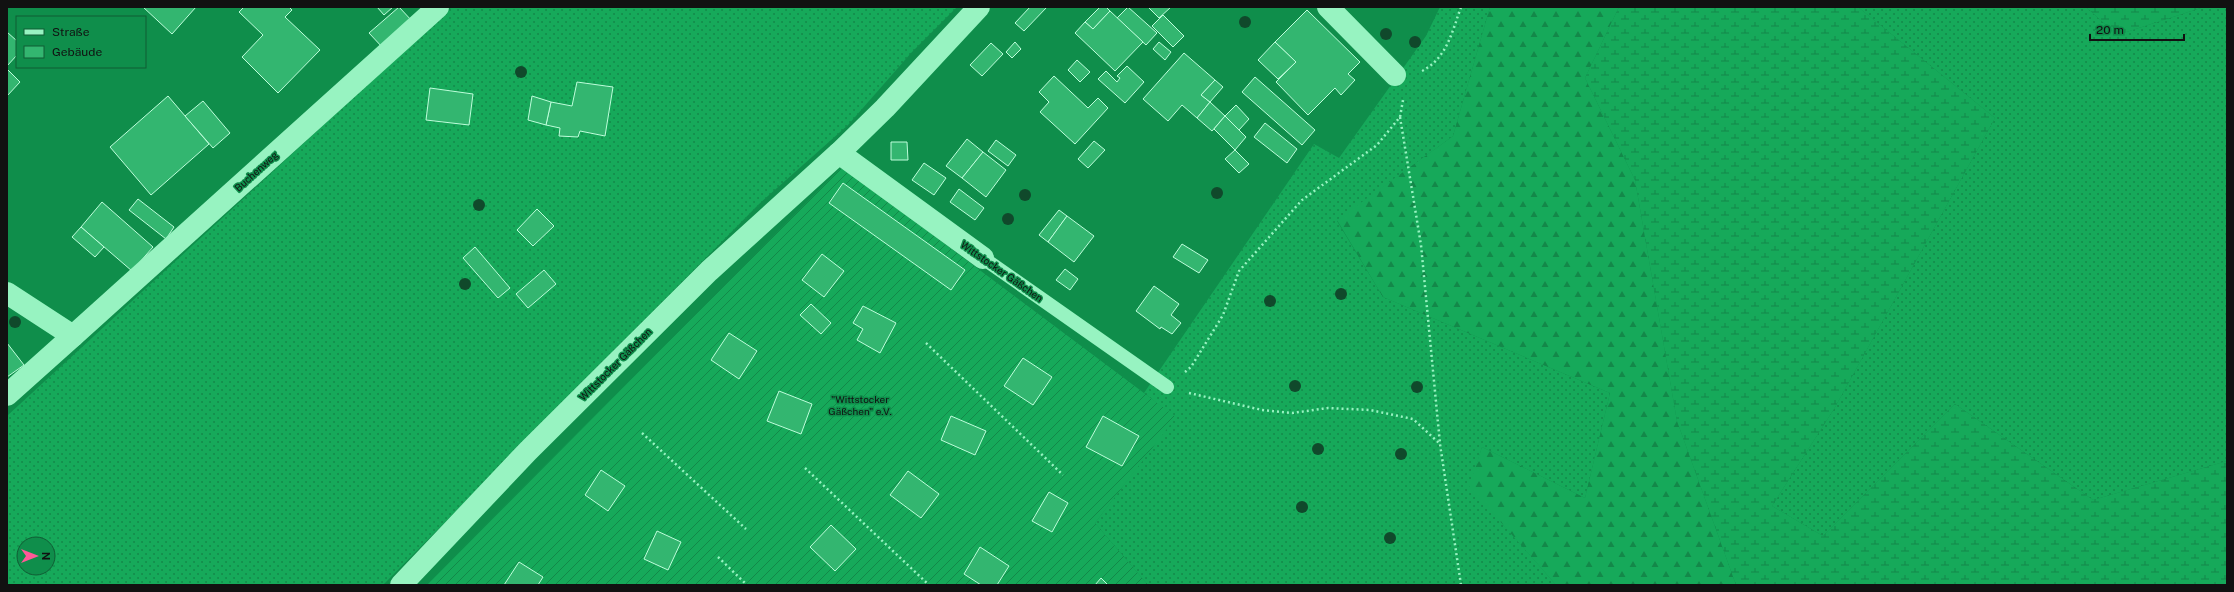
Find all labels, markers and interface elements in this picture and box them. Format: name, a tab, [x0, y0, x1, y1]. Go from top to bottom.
legend	[16, 16, 146, 68]
scale bar	[2090, 16, 2184, 42]
text: 20 m	[2096, 23, 2124, 37]
text: Straße	[52, 25, 90, 39]
text: Gebäude	[52, 45, 102, 59]
street label: Buchenweg	[232, 148, 280, 194]
street label: Wittstocker Gäßchen	[959, 238, 1046, 304]
street label: Wittstocker Gäßchen	[576, 325, 654, 403]
park label: "Wittstocker Gäßchen" e.V.	[828, 393, 892, 417]
north arrow	[16, 536, 56, 576]
text: N	[40, 552, 52, 560]

